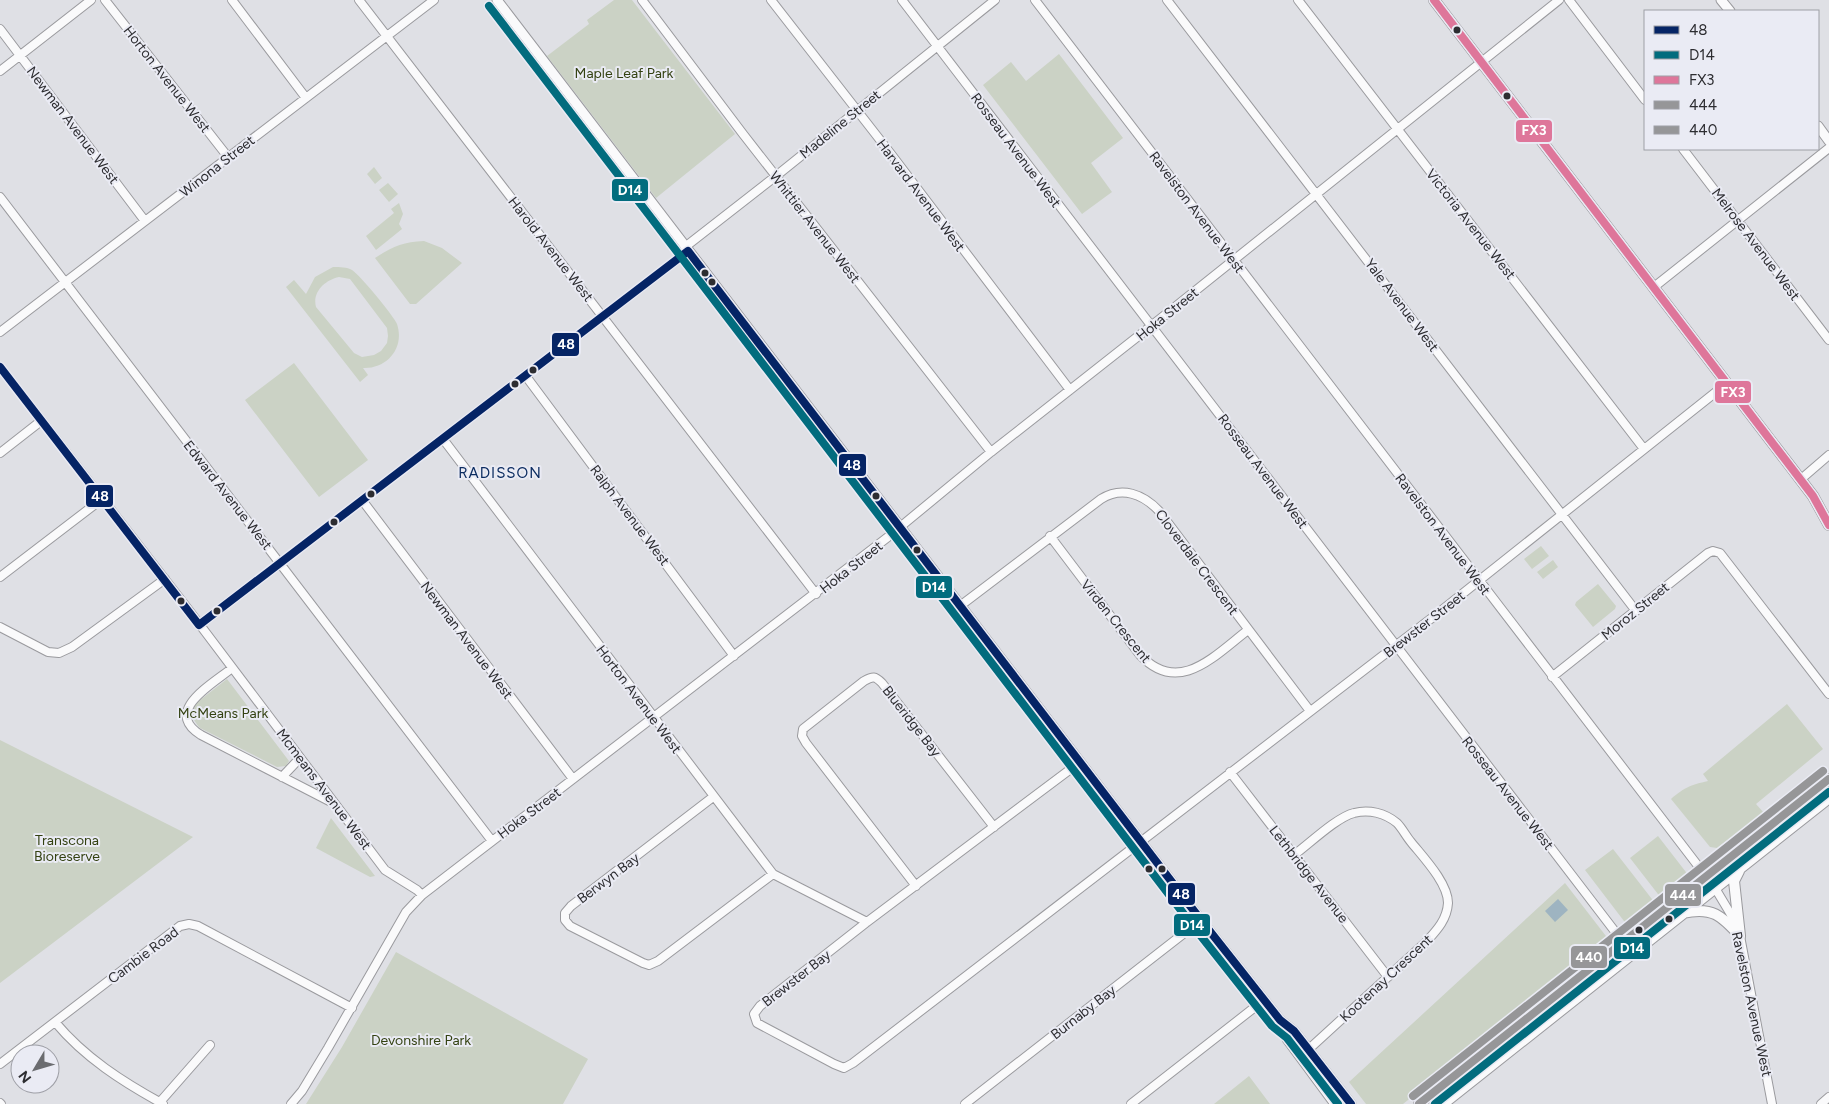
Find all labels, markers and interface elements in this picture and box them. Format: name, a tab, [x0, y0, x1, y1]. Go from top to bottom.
legend	[1644, 10, 1819, 150]
text: 48	[1689, 21, 1708, 39]
street label: Horton Avenue West	[120, 22, 214, 136]
unlabelled marker	[1452, 25, 1462, 35]
text: D14	[1689, 46, 1715, 64]
street label: Newman Avenue West	[23, 63, 122, 187]
park label: Maple Leaf Park	[575, 65, 674, 82]
text: FX3	[1689, 71, 1715, 89]
street label: Madeline Street	[796, 87, 884, 162]
street label: Rosseau Avenue West	[967, 90, 1064, 211]
unlabelled marker	[1502, 91, 1512, 101]
text: 444	[1689, 96, 1717, 114]
line badge: FX3	[1515, 119, 1553, 143]
text: 440	[1689, 121, 1717, 139]
text: FX3	[1521, 122, 1547, 139]
street label: Winona Street	[177, 132, 258, 201]
street label: Harvard Avenue West	[873, 136, 968, 255]
street label: Ravelston Avenue West	[1145, 148, 1248, 276]
street label: Victoria Avenue West	[1422, 166, 1519, 283]
street label: Whittier Avenue West	[766, 168, 864, 287]
line badge: D14	[611, 178, 649, 202]
text: D14	[618, 182, 642, 199]
street label: Melrose Avenue West	[1708, 185, 1803, 304]
street label: Harold Avenue West	[504, 193, 597, 305]
street label: Yale Avenue West	[1361, 255, 1442, 355]
unlabelled marker	[700, 268, 710, 278]
unlabelled marker	[707, 277, 717, 287]
street label: Hoka Street	[1133, 284, 1202, 345]
line badge: 48	[551, 332, 580, 357]
text: 48	[557, 336, 575, 353]
unlabelled marker	[528, 365, 538, 375]
unlabelled marker	[510, 379, 520, 389]
line badge: FX3	[1714, 380, 1752, 404]
text: FX3	[1720, 384, 1746, 401]
street label: Rosseau Avenue West	[1214, 411, 1311, 532]
street label: Edward Avenue West	[180, 437, 276, 553]
line badge: 48	[838, 453, 867, 477]
text: 48	[843, 457, 861, 474]
street label: Ralph Avenue West	[586, 462, 673, 569]
district label: RADISSON	[458, 464, 542, 482]
street label: Ravelston Avenue West	[1391, 470, 1494, 598]
line badge: 48	[85, 484, 114, 508]
text: 48	[91, 488, 109, 505]
unlabelled marker	[366, 489, 376, 499]
unlabelled marker	[871, 491, 881, 501]
street label: Cloverdale Crescent	[1151, 506, 1242, 618]
unlabelled marker	[329, 517, 339, 527]
street label: Hoka Street	[816, 538, 886, 597]
unlabelled marker	[912, 545, 922, 555]
line badge: D14	[915, 575, 953, 599]
street label: Virden Crescent	[1077, 576, 1154, 666]
street label: Newman Avenue West	[417, 578, 516, 702]
text: D14	[922, 579, 946, 596]
street label: Moroz Street	[1598, 579, 1673, 644]
street label: Brewster Street	[1380, 587, 1468, 661]
unlabelled marker	[176, 596, 186, 606]
unlabelled marker	[212, 606, 222, 616]
street label: Horton Avenue West	[592, 642, 685, 757]
street label: Blueridge Bay	[879, 682, 945, 761]
park label: McMeans Park	[178, 705, 268, 722]
street label: Mcmeans Avenue West	[273, 725, 375, 853]
street label: Rosseau Avenue West	[1458, 733, 1557, 853]
street label: Hoka Street	[494, 784, 564, 843]
street label: Lethbridge Avenue	[1265, 822, 1352, 927]
park label: Transcona Bioreserve	[34, 832, 100, 865]
street label: Berwyn Bay	[574, 849, 643, 907]
unlabelled marker	[1144, 864, 1154, 874]
unlabelled marker	[1157, 864, 1167, 874]
line badge: 48	[1167, 882, 1196, 906]
line badge: 444	[1664, 883, 1702, 907]
text: 48	[1172, 886, 1190, 903]
text: 444	[1670, 887, 1696, 904]
line badge: D14	[1173, 913, 1211, 937]
unlabelled marker	[1664, 914, 1674, 924]
text: D14	[1180, 917, 1204, 934]
street label: Cambie Road	[105, 923, 182, 987]
unlabelled marker	[1634, 925, 1644, 935]
street label: Ravelston Avenue West	[1728, 930, 1775, 1078]
street label: Kootenay Crescent	[1336, 931, 1436, 1026]
line badge: D14	[1613, 936, 1651, 960]
text: D14	[1620, 940, 1644, 957]
line badge: 440	[1570, 945, 1608, 969]
street label: Brewster Bay	[759, 946, 834, 1010]
text: 440	[1576, 949, 1602, 966]
street label: Burnaby Bay	[1047, 981, 1120, 1043]
park label: Devonshire Park	[371, 1032, 471, 1049]
north arrow	[10, 1044, 60, 1094]
text: N	[15, 1067, 35, 1086]

